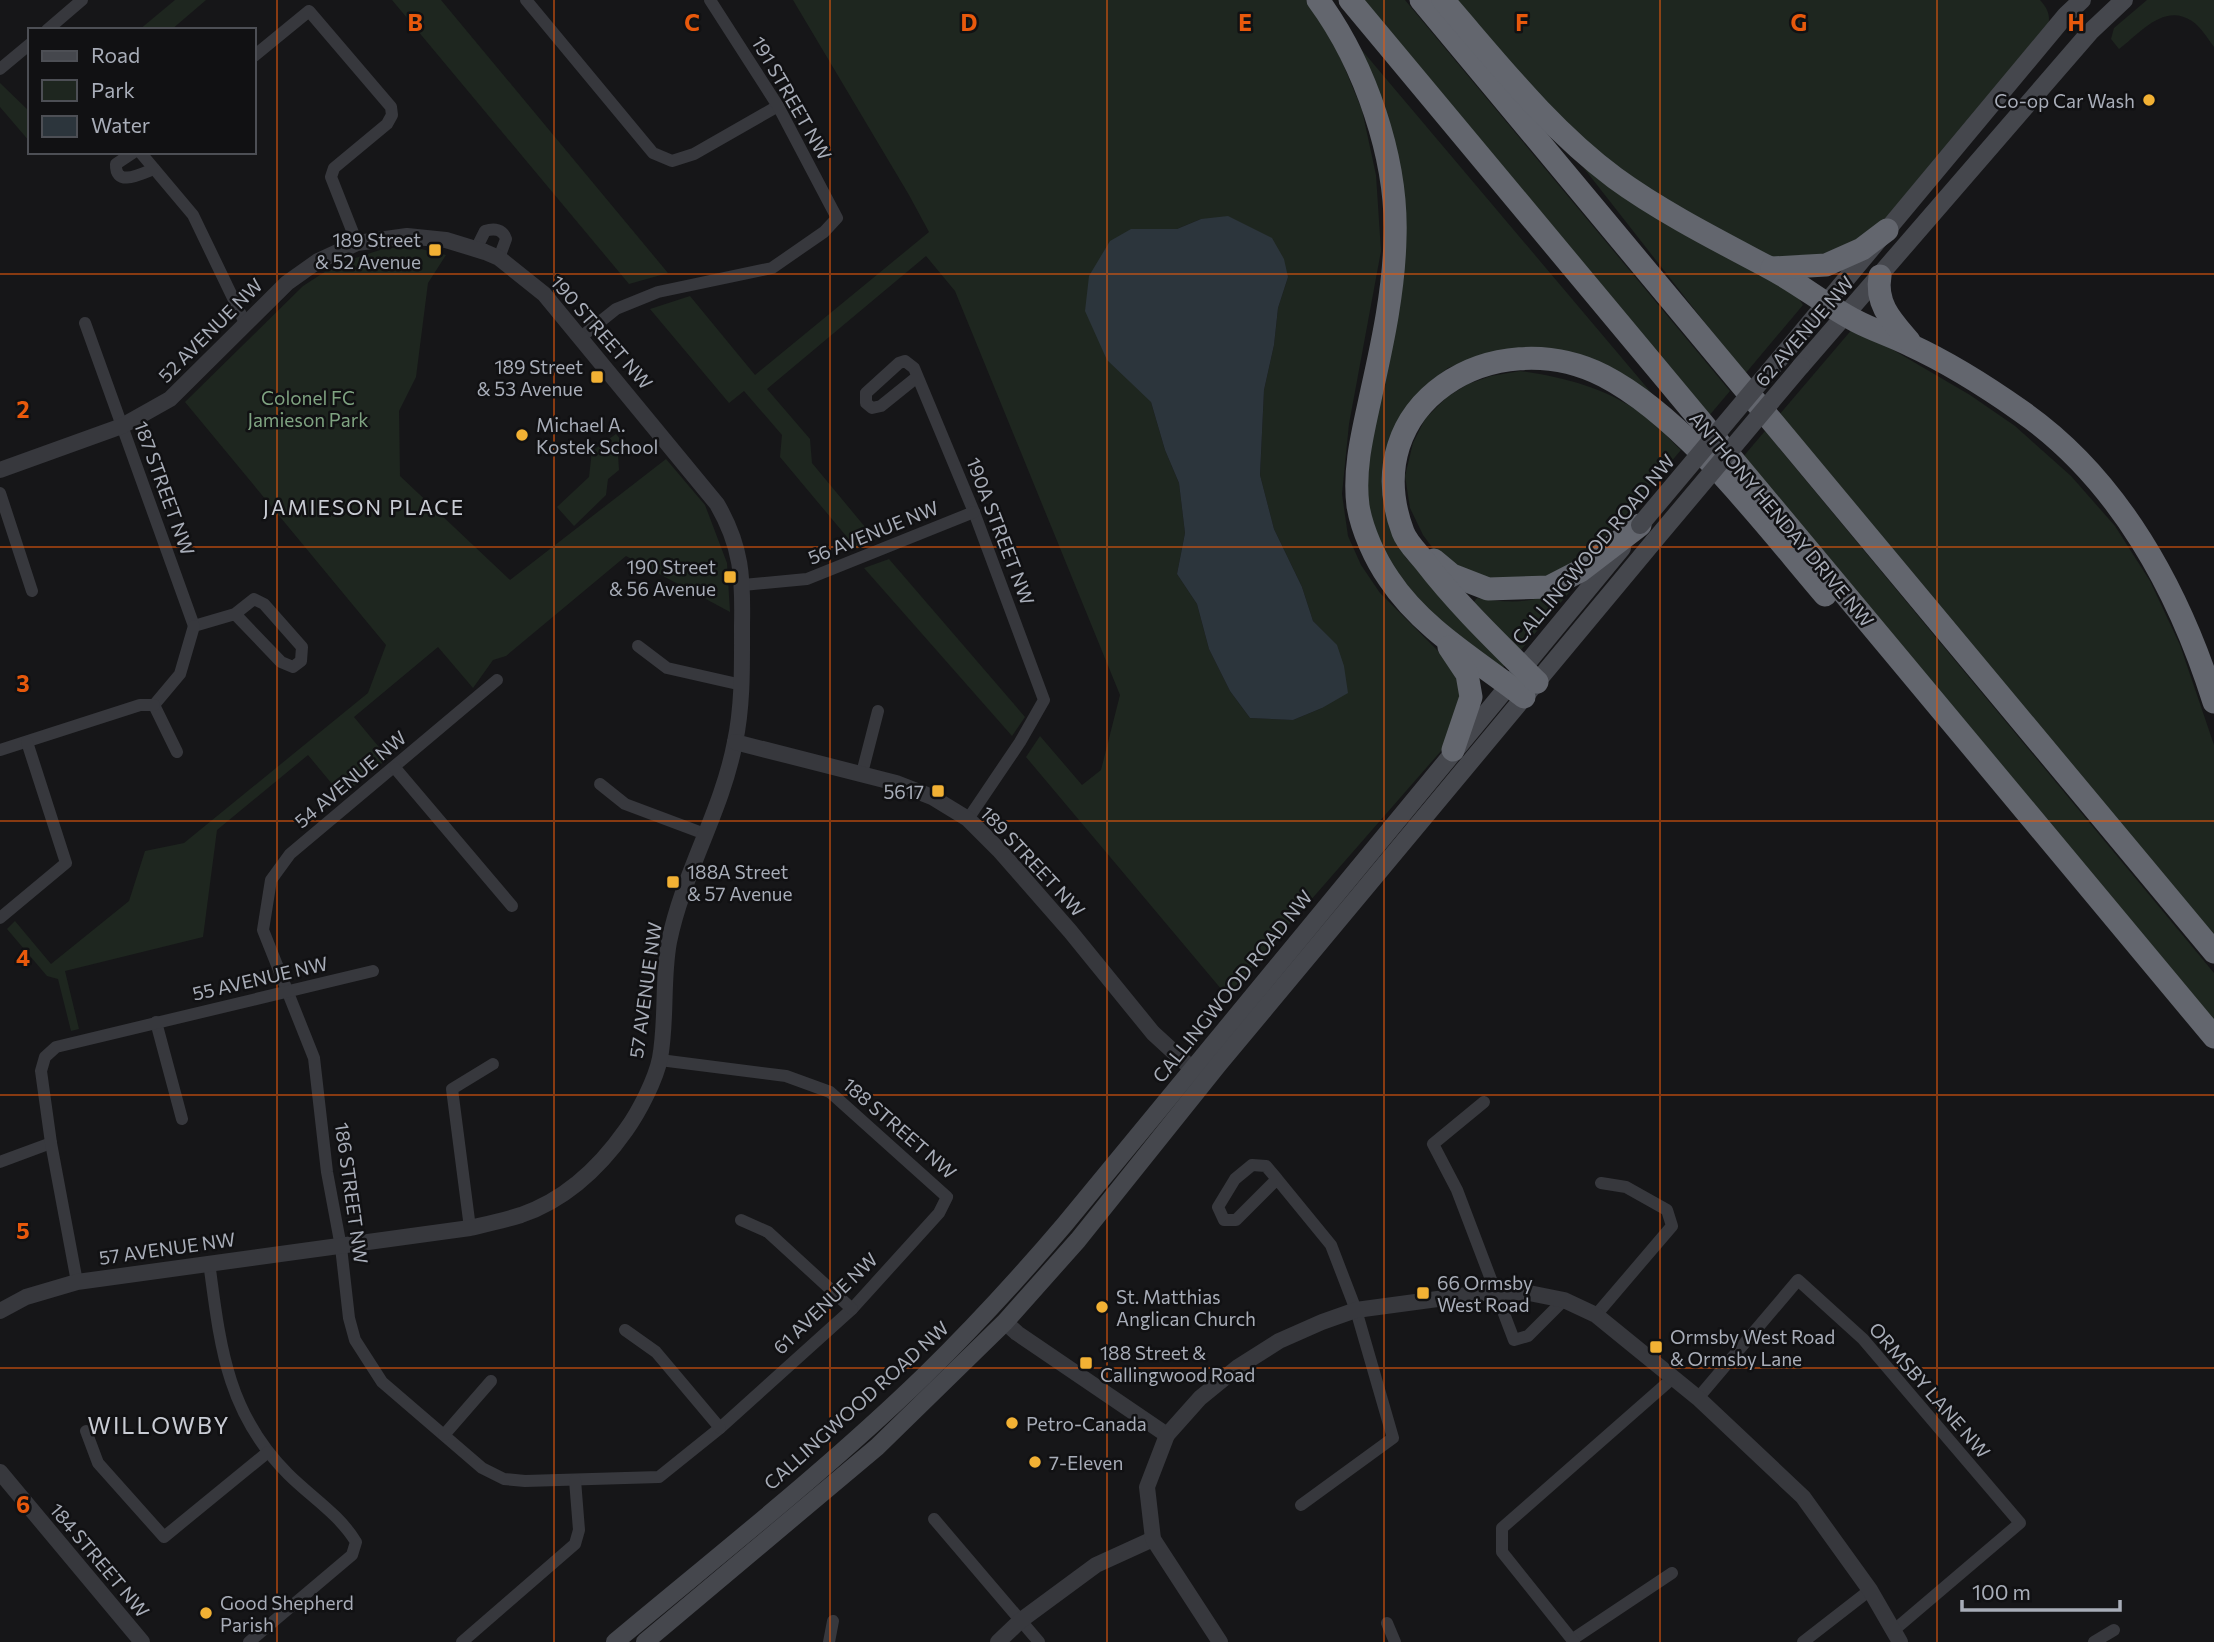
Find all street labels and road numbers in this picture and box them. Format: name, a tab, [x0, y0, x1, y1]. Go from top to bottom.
street label: 191 STREET NW	[747, 32, 837, 164]
street label: 190 STREET NW	[546, 270, 658, 394]
street label: 62 AVENUE NW	[1750, 271, 1858, 391]
street label: 52 AVENUE NW	[153, 273, 267, 387]
street label: ANTHONY HENDAY DRIVE NW	[1685, 407, 1879, 631]
street label: 187 STREET NW	[130, 418, 200, 558]
street label: CALLINGWOOD ROAD NW	[1507, 449, 1679, 649]
street label: 190A STREET NW	[962, 454, 1040, 608]
street label: 56 AVENUE NW	[804, 495, 942, 569]
street label: 54 AVENUE NW	[289, 726, 411, 832]
street label: 189 STREET NW	[976, 801, 1090, 921]
street label: CALLINGWOOD ROAD NW	[1147, 885, 1317, 1087]
street label: 57 AVENUE NW	[624, 920, 666, 1060]
street label: 55 AVENUE NW	[190, 951, 330, 1005]
street label: 188 STREET NW	[839, 1073, 961, 1183]
street label: 186 STREET NW	[331, 1121, 373, 1265]
street label: 57 AVENUE NW	[97, 1227, 237, 1269]
street label: 61 AVENUE NW	[768, 1247, 882, 1359]
street label: CALLINGWOOD ROAD NW	[759, 1316, 953, 1494]
street label: ORMSBY LANE NW	[1865, 1317, 1995, 1463]
street label: 184 STREET NW	[45, 1498, 155, 1622]

